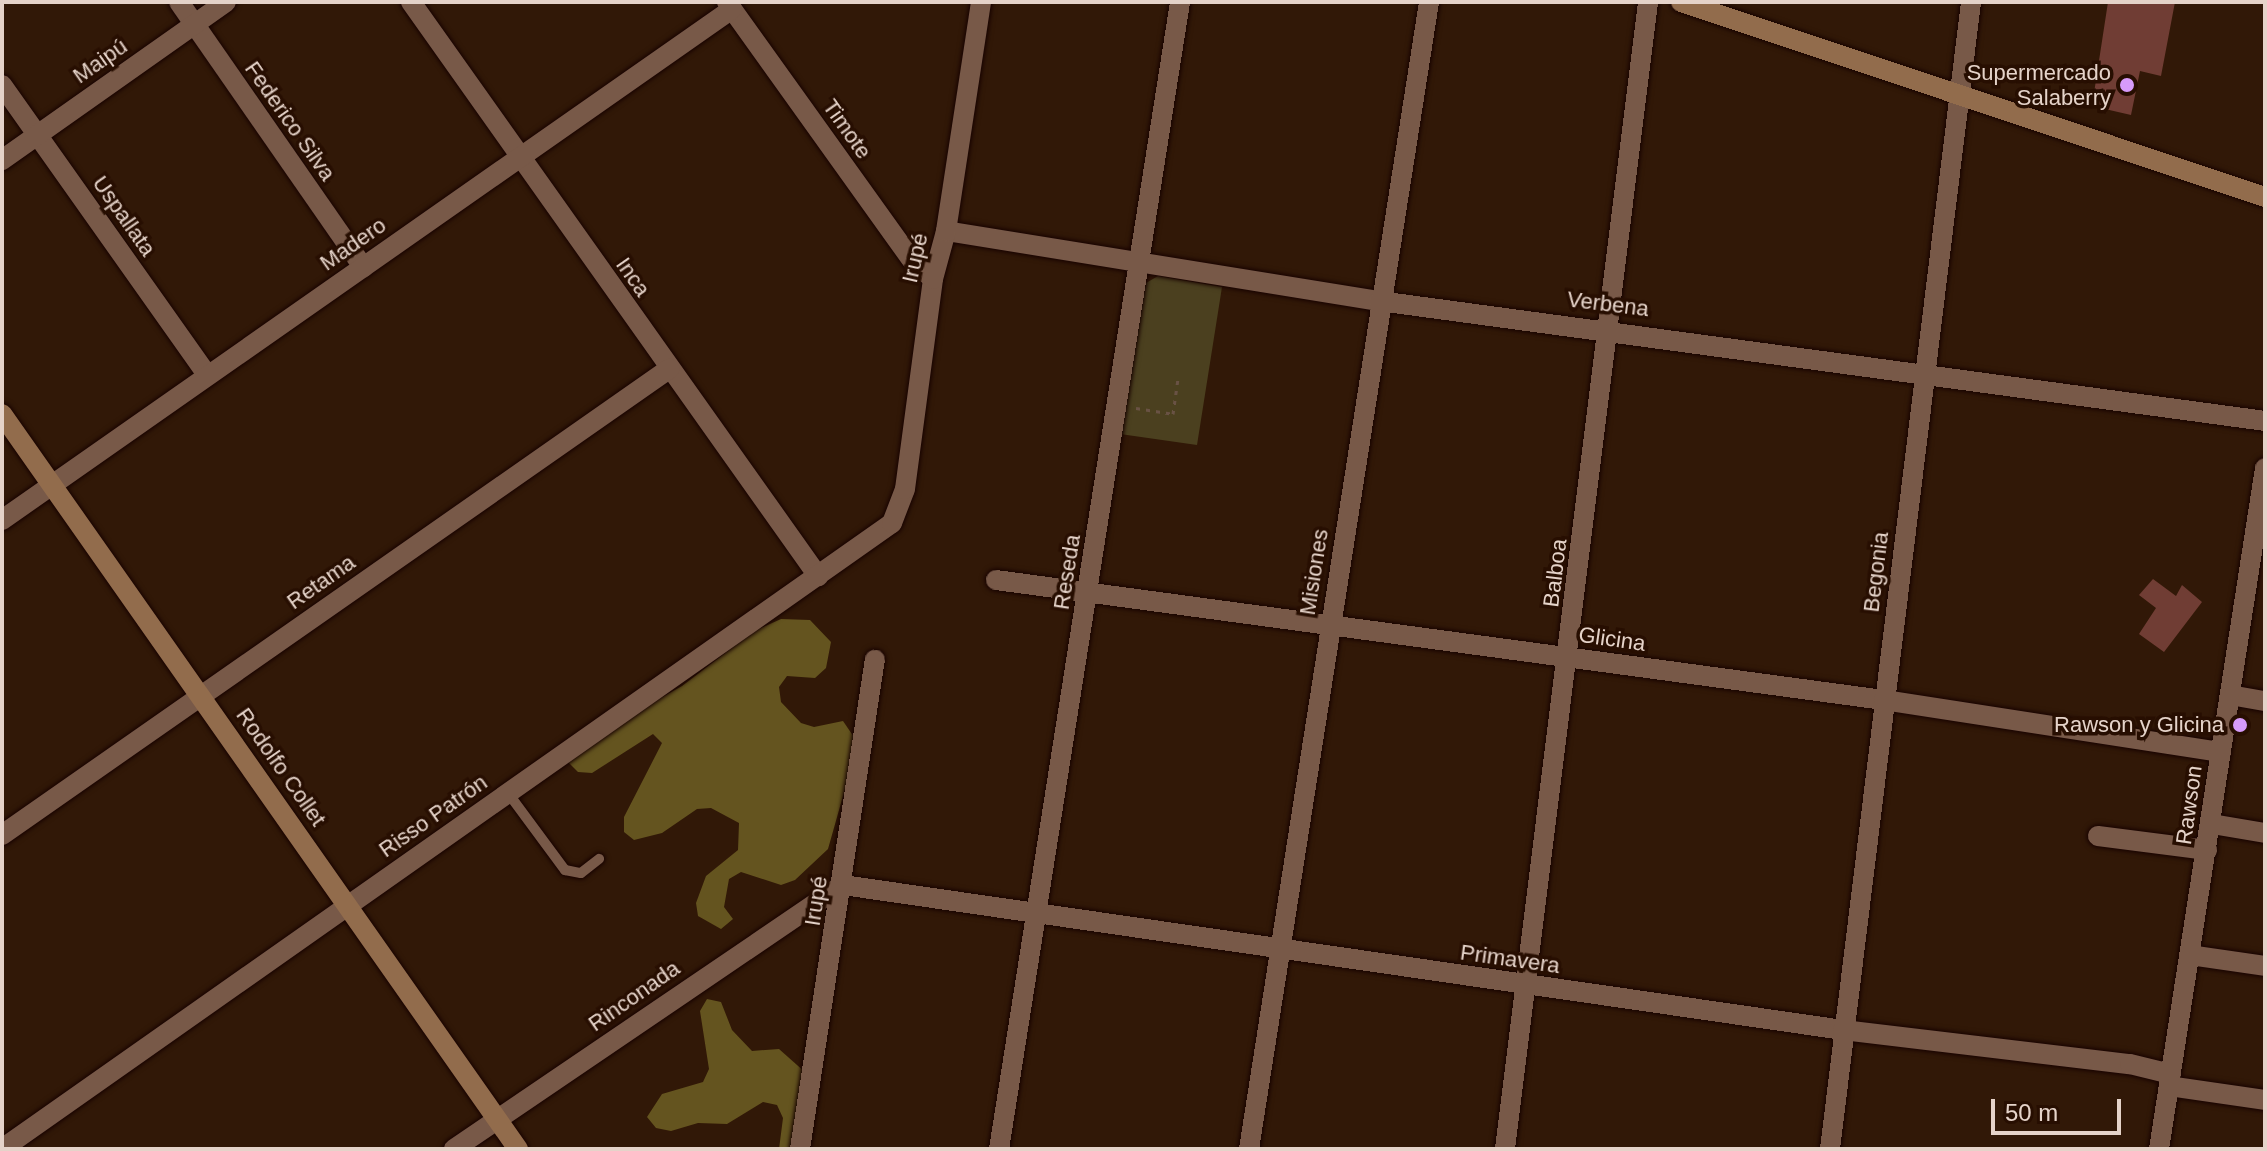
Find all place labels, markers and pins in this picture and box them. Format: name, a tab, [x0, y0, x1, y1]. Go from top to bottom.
place label: Supermercado Salaberry	[1967, 59, 2111, 110]
marker: Supermercado Salaberry	[2118, 76, 2136, 94]
place label: Rawson y Glicina	[2054, 712, 2224, 738]
marker: Rawson y Glicina	[2231, 716, 2249, 734]

